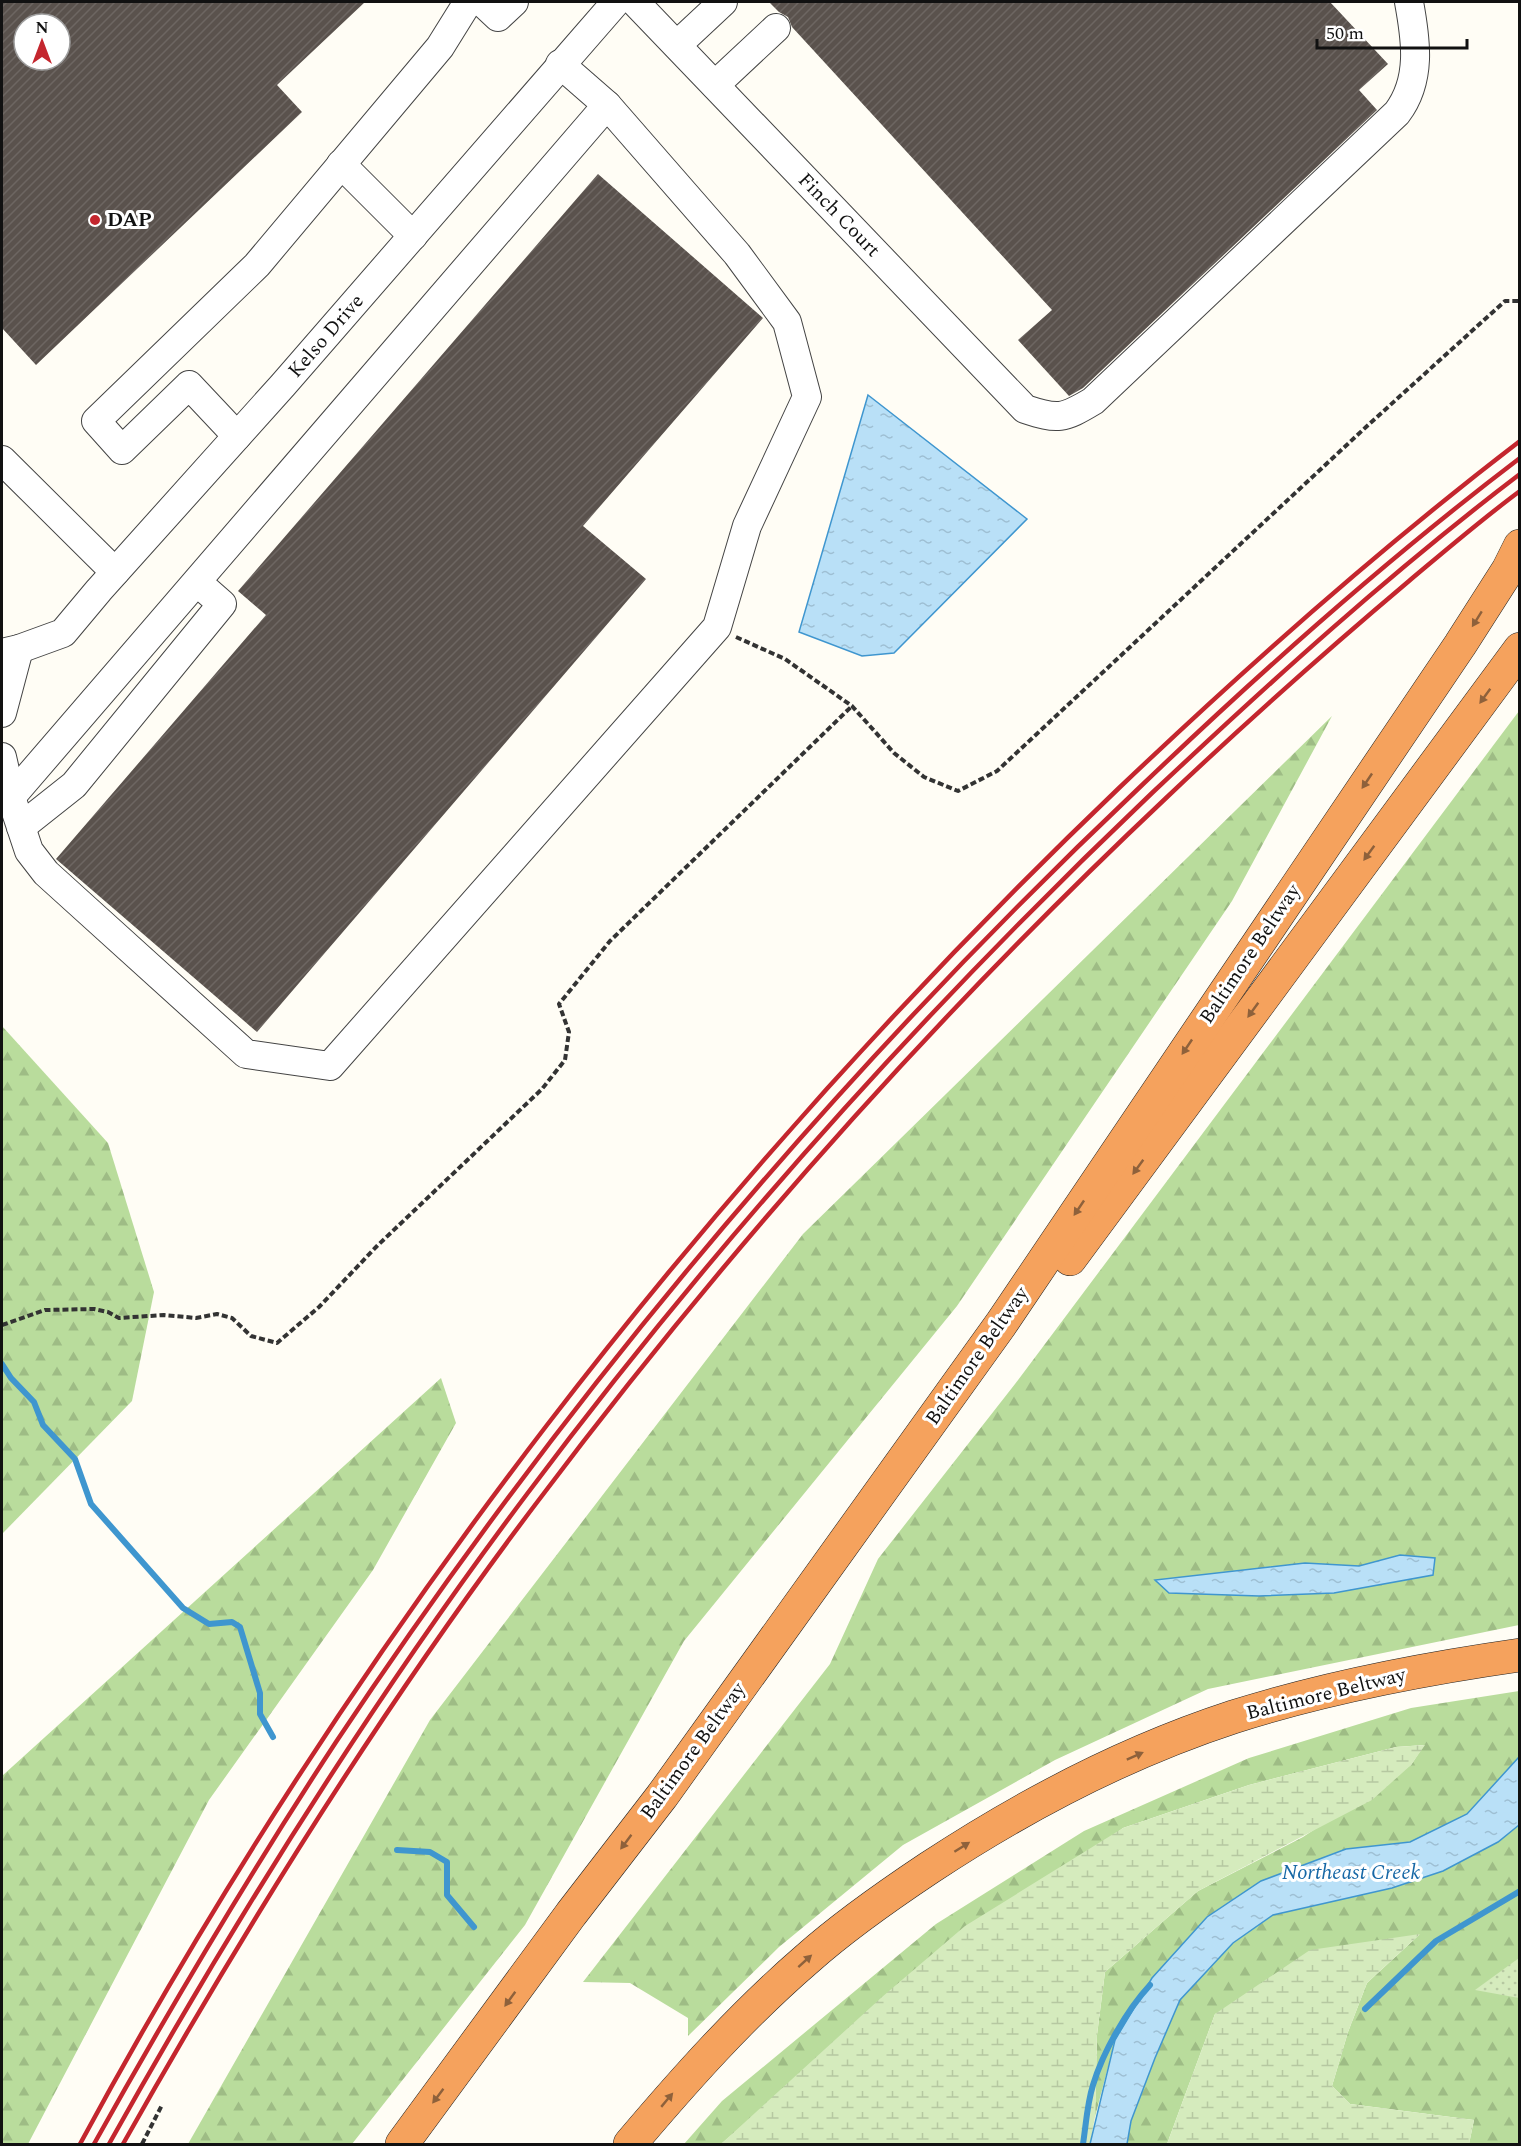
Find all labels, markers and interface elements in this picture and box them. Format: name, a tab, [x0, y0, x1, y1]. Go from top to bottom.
north arrow	[12, 12, 72, 72]
scale bar	[1317, 12, 1467, 50]
text: N	[35, 16, 49, 40]
text: 50 m	[1326, 20, 1364, 47]
street label: Finch Court	[791, 166, 887, 264]
place label: DAP	[107, 205, 152, 235]
marker: DAP	[88, 213, 102, 227]
street label: Kelso Drive	[281, 287, 371, 385]
one-way arrow	[1471, 611, 1482, 627]
one-way arrow	[1479, 688, 1491, 704]
one-way arrow	[1361, 772, 1373, 788]
one-way arrow	[1363, 845, 1375, 861]
street label: Baltimore Beltway	[1192, 877, 1309, 1030]
one-way arrow	[1248, 1003, 1260, 1018]
one-way arrow	[1182, 1038, 1193, 1055]
one-way arrow	[1132, 1159, 1144, 1175]
one-way arrow	[1073, 1200, 1084, 1217]
street label: Baltimore Beltway	[918, 1279, 1037, 1431]
street label: Baltimore Beltway	[1243, 1659, 1410, 1728]
street label: Baltimore Beltway	[633, 1675, 754, 1826]
one-way arrow	[1126, 1751, 1144, 1761]
one-way arrow	[621, 1835, 633, 1850]
one-way arrow	[954, 1841, 970, 1852]
water label: Northeast Creek	[1282, 1857, 1421, 1889]
one-way arrow	[797, 1954, 812, 1968]
one-way arrow	[504, 1990, 516, 2006]
one-way arrow	[432, 2088, 444, 2104]
one-way arrow	[661, 2092, 673, 2107]

